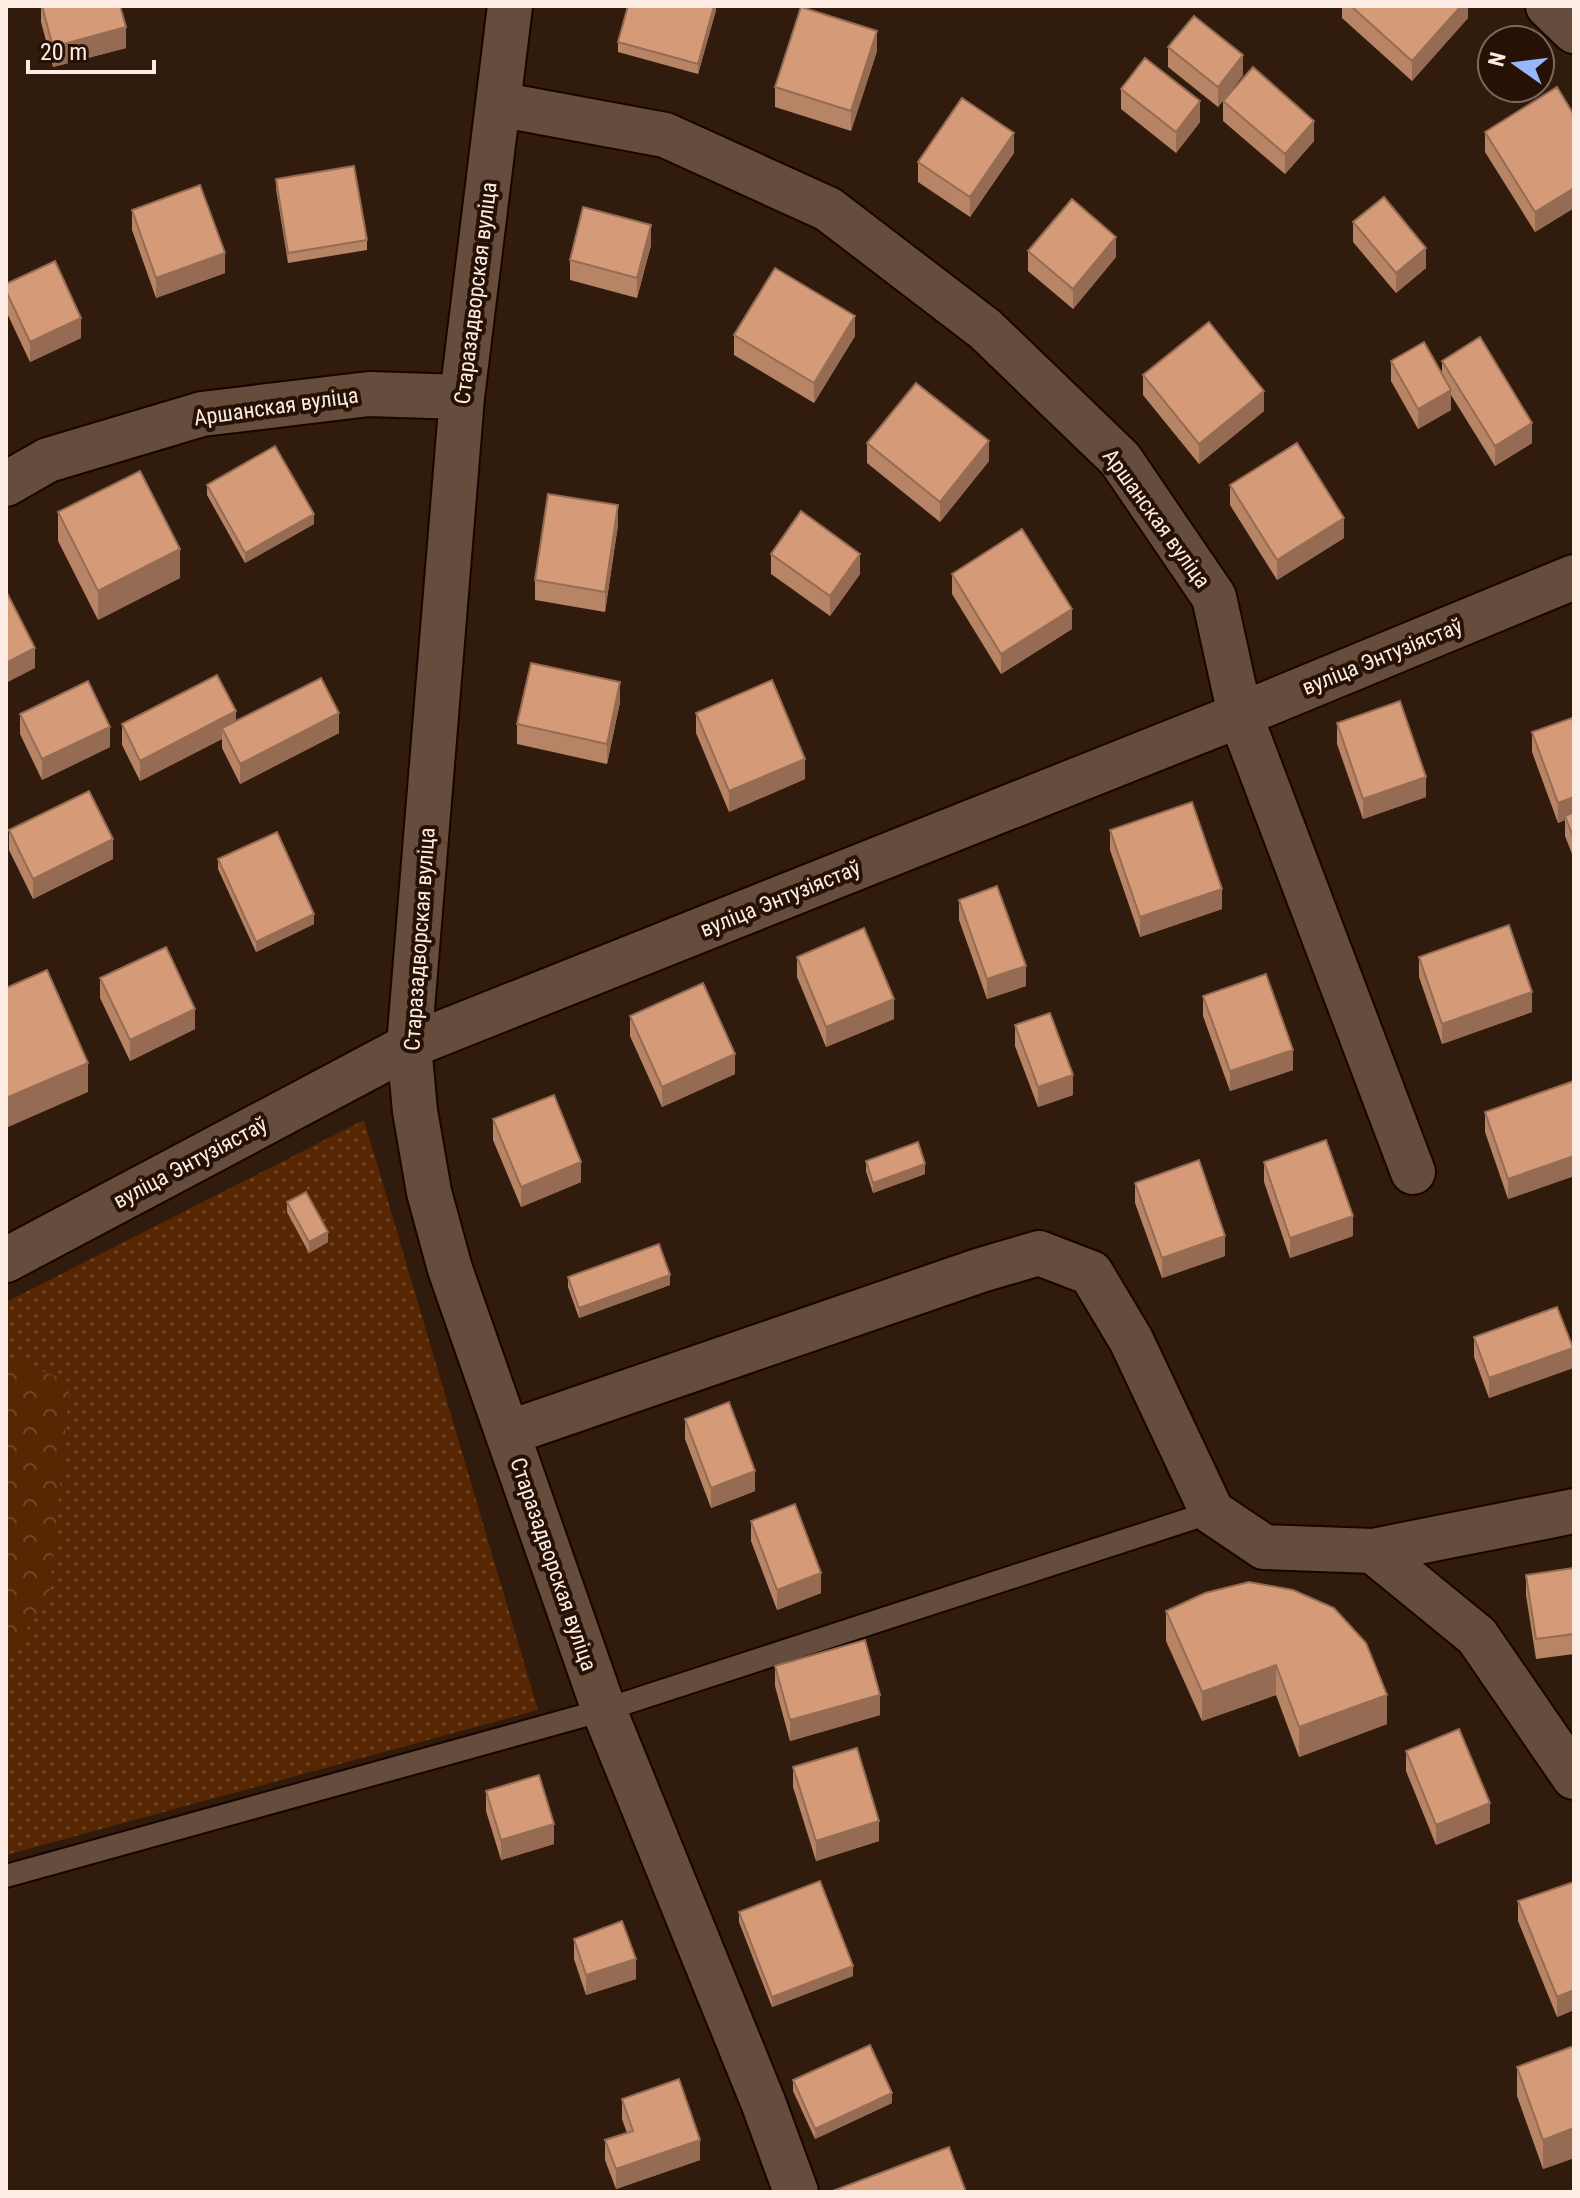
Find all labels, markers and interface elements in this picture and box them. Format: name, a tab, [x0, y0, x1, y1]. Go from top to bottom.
scale bar	[28, 24, 154, 74]
north arrow	[1476, 24, 1556, 104]
text: 20 m	[40, 38, 87, 66]
text: N	[1483, 50, 1511, 69]
street label: Старазадворская вуліца	[449, 181, 502, 406]
street label: Аршанская вуліца	[192, 383, 360, 430]
street label: Аршанская вуліца	[1098, 444, 1215, 593]
street label: вуліца Энтузіястаў	[1299, 613, 1466, 700]
street label: Старазадворская вуліца	[399, 827, 440, 1051]
street label: вуліца Энтузіястаў	[697, 855, 864, 942]
street label: вуліца Энтузіястаў	[109, 1111, 271, 1213]
street label: Старазадворская вуліца	[505, 1454, 602, 1674]

